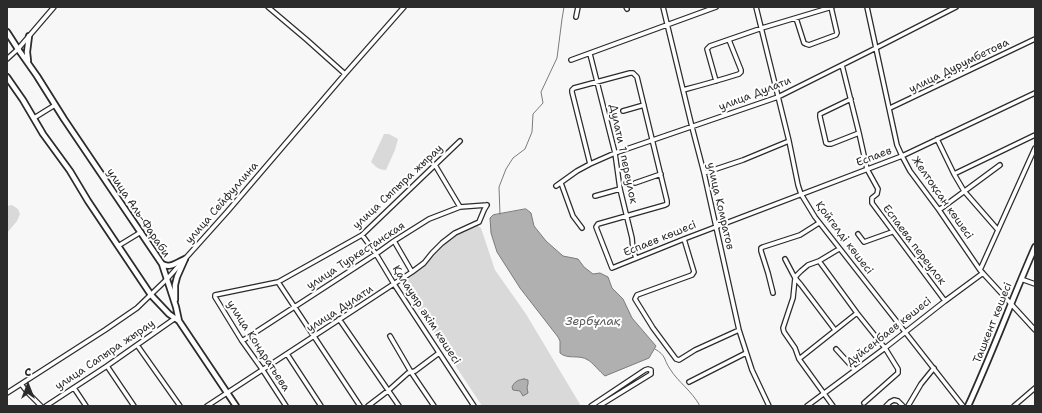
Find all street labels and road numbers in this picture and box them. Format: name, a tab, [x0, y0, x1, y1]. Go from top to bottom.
street label: улица Дурумбетова	[907, 36, 1011, 96]
street label: улица Дулати	[717, 74, 793, 114]
street label: Дулати 1 переулок	[606, 103, 640, 205]
street label: улица Сыпыра жырау	[350, 142, 446, 232]
street label: Еспаев	[854, 144, 894, 170]
street label: Желтоқсан көшесі	[908, 154, 976, 242]
street label: улица Сейфуллина	[183, 159, 261, 247]
street label: улица Комратов	[704, 161, 736, 251]
street label: улица Аль-Фараби	[103, 166, 173, 260]
street label: Қойгелді көшесі	[812, 199, 876, 277]
street label: Еспаева переулок	[879, 202, 949, 288]
street label: Еспаев көшесі	[622, 218, 698, 260]
street label: улица Туркестанская	[304, 219, 408, 293]
street label: Қалауыр әкім көшесі	[389, 263, 463, 367]
street label: Ташкент көшесі	[971, 281, 1015, 365]
street label: улица Дулати	[304, 283, 376, 335]
street label: Дүйсенбаев көшесі	[844, 295, 934, 369]
street label: улица Кондратьева	[224, 298, 292, 394]
street label: улица Сапыра жырау	[53, 317, 157, 393]

